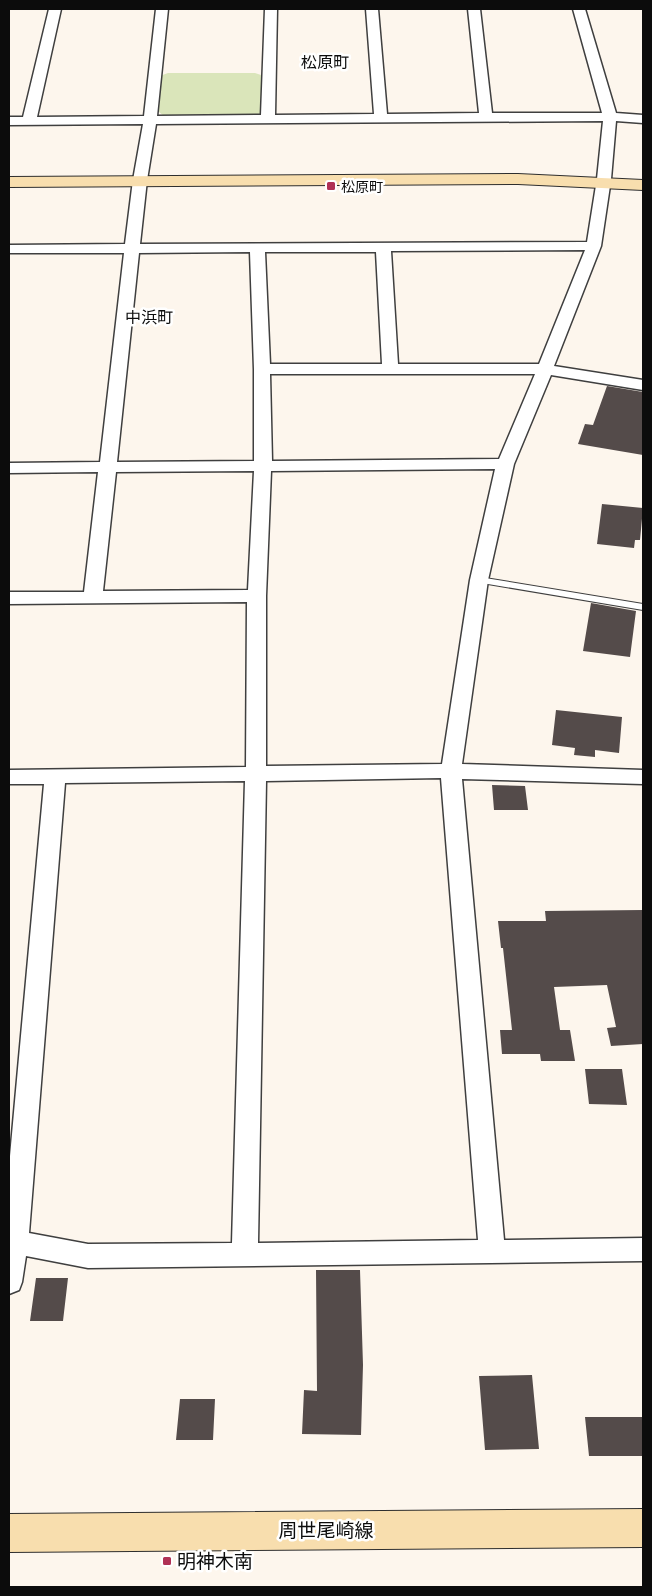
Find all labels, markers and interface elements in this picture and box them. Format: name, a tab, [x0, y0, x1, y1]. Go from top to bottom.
district label: 松原町	[301, 51, 349, 73]
place label: 松原町	[341, 177, 383, 196]
marker: 松原町	[325, 180, 337, 192]
district label: 中浜町	[125, 306, 173, 328]
street label: 周世尾崎線	[278, 1517, 374, 1543]
place label: 明神木南	[177, 1548, 253, 1574]
marker: 明神木南	[161, 1555, 173, 1567]

